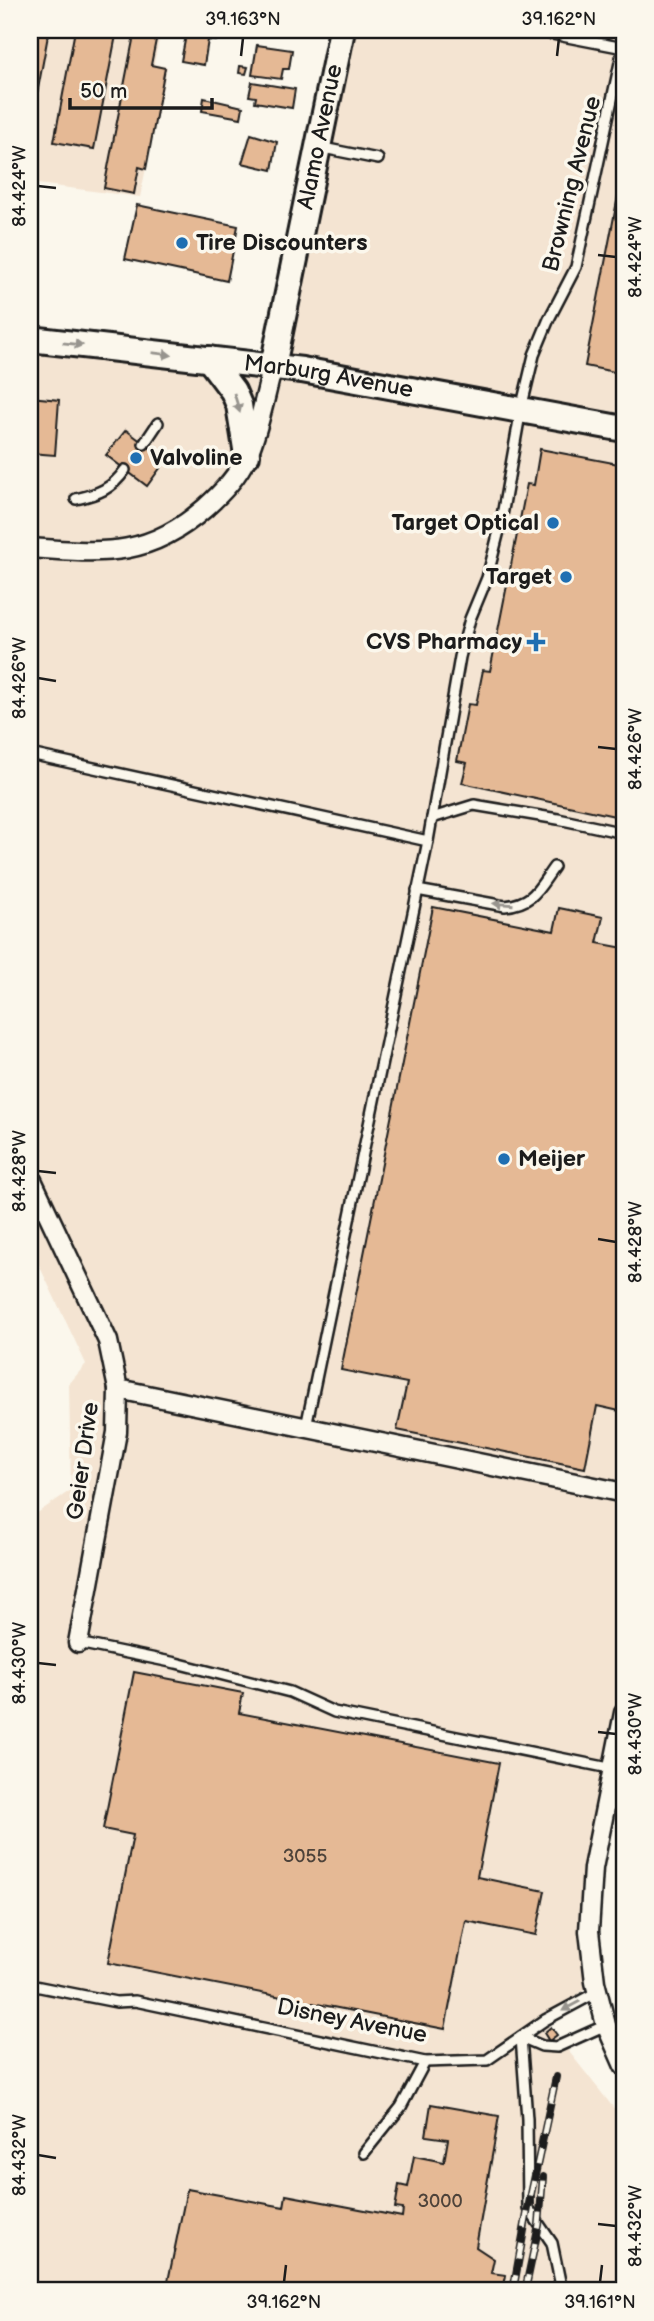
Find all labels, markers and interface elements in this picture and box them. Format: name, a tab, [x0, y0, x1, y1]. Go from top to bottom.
text: 39.163°N	[205, 9, 281, 30]
text: 39.162°N	[522, 9, 596, 30]
street label: Alamo Avenue	[292, 62, 349, 212]
scale bar	[70, 66, 212, 110]
text: 50 m	[80, 79, 127, 104]
street label: Browning Avenue	[537, 93, 607, 275]
text: 84.424°W	[9, 145, 30, 227]
text: 84.424°W	[625, 216, 646, 298]
place label: Tire Discounters	[196, 229, 367, 257]
marker: Tire Discounters	[174, 235, 190, 251]
one-way arrow	[62, 338, 84, 349]
one-way arrow	[152, 349, 174, 360]
street label: Marburg Avenue	[242, 349, 416, 404]
one-way arrow	[232, 393, 242, 414]
place label: Valvoline	[150, 444, 242, 472]
marker: Valvoline	[128, 450, 144, 466]
place label: Target Optical	[392, 509, 539, 537]
marker: Target Optical	[545, 515, 561, 531]
place label: Target	[486, 563, 552, 591]
marker: Target	[558, 569, 574, 585]
place label: CVS Pharmacy	[366, 628, 522, 656]
marker: CVS Pharmacy	[528, 634, 544, 650]
text: 84.426°W	[9, 636, 30, 719]
text: 84.426°W	[625, 707, 646, 790]
one-way arrow	[492, 898, 514, 909]
text: 84.428°W	[9, 1130, 30, 1212]
place label: Meijer	[518, 1145, 586, 1173]
marker: Meijer	[496, 1151, 512, 1167]
text: 84.428°W	[625, 1201, 646, 1283]
street label: Geier Drive	[61, 1400, 105, 1522]
text: 84.430°W	[9, 1621, 30, 1704]
text: 84.430°W	[625, 1692, 646, 1775]
house number: 3055	[283, 1845, 327, 1868]
street label: Disney Avenue	[275, 1993, 429, 2049]
one-way arrow	[562, 2000, 581, 2012]
text: 84.432°W	[9, 2114, 30, 2196]
text: 84.432°W	[625, 2185, 646, 2267]
house number: 3000	[417, 2190, 463, 2213]
text: 39.162°N	[247, 2292, 321, 2313]
text: 39.161°N	[564, 2292, 636, 2313]

